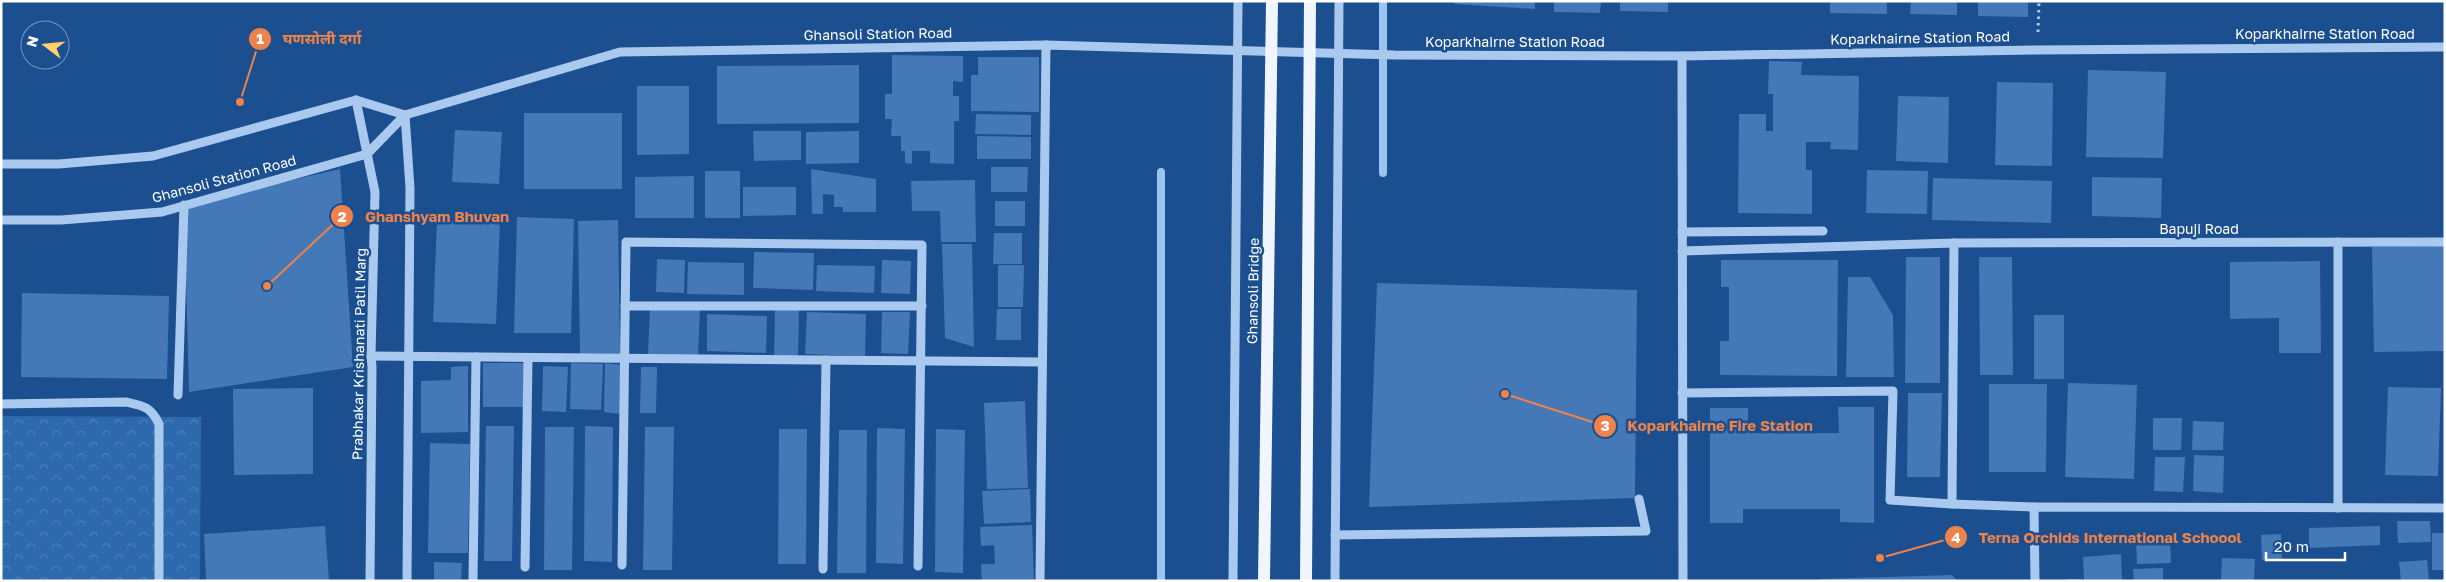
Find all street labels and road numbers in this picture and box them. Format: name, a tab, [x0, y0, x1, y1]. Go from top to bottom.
street label: Ghansoli Station Road	[803, 24, 953, 43]
street label: Koparkhairne Station Road	[2235, 25, 2415, 42]
street label: Koparkhairne Station Road	[1830, 27, 2010, 48]
street label: Koparkhairne Station Road	[1425, 33, 1605, 50]
street label: Ghansoli Station Road	[150, 151, 298, 206]
street label: Bapuji Road	[2159, 220, 2239, 237]
street label: Ghansoli Bridge	[1243, 238, 1262, 344]
street label: Prabhakar Krishanati Patil Marg	[348, 248, 369, 460]

